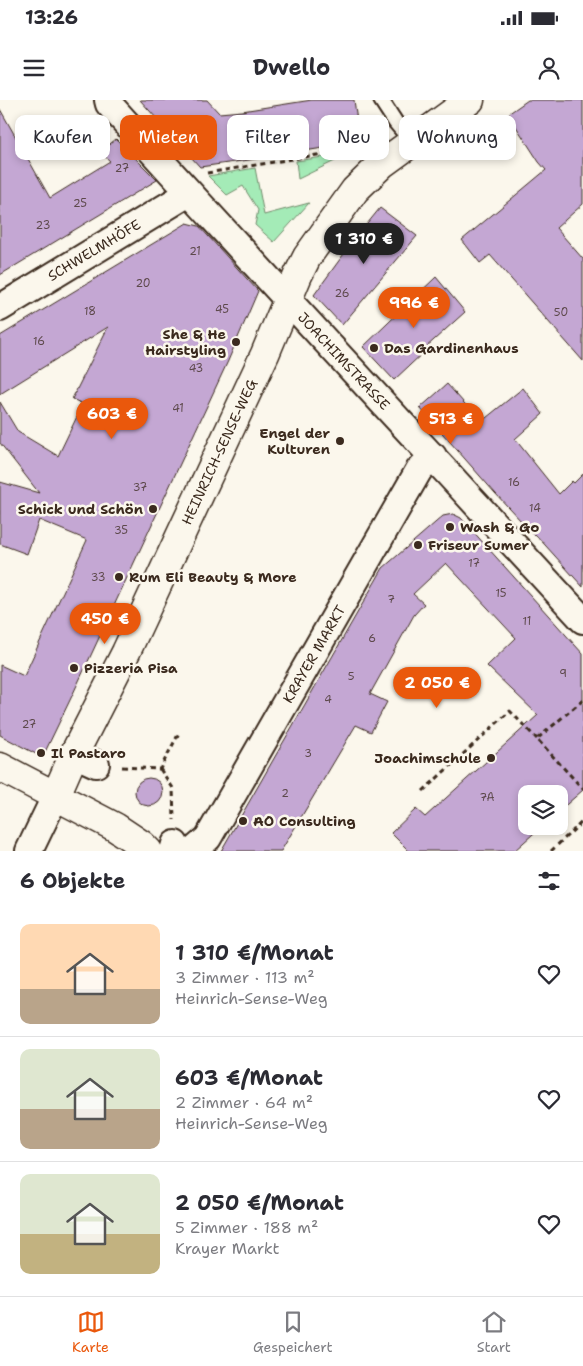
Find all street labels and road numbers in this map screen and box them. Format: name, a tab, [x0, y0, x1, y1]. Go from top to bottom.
street label: SCHWELMHÖFE	[44, 215, 144, 285]
street label: JOACHIMSTRASSE	[294, 308, 394, 414]
street label: HEINRICH-SENSE-WEG	[177, 376, 261, 528]
street label: KRAYER MARKT	[279, 602, 349, 706]

